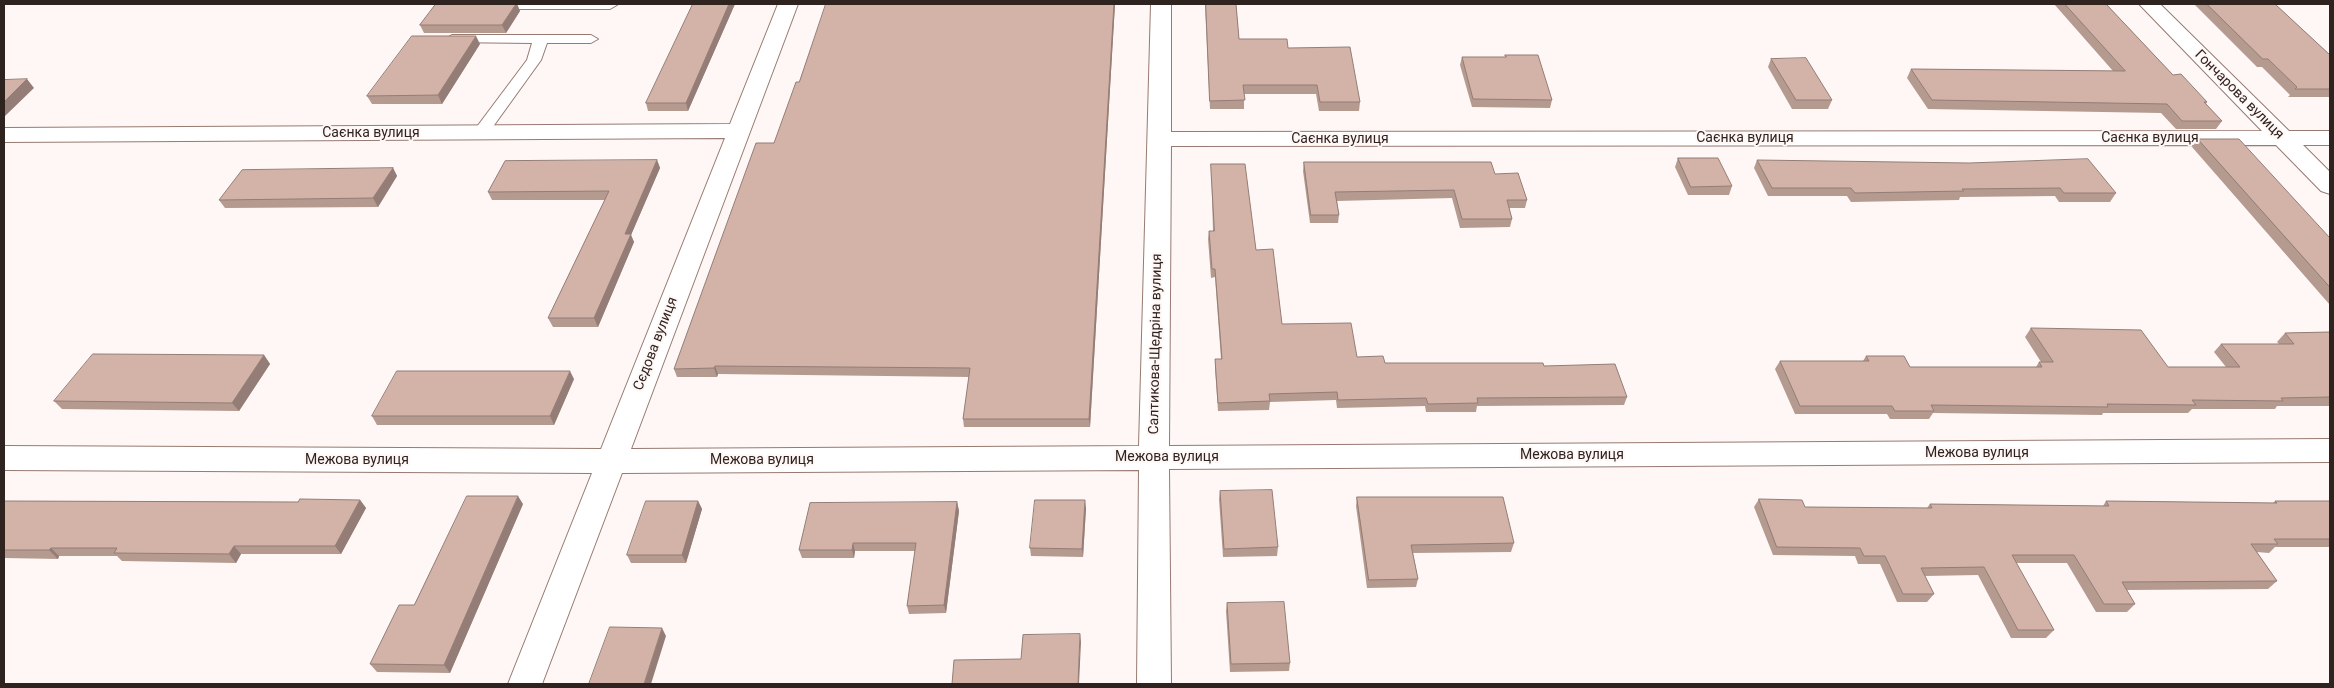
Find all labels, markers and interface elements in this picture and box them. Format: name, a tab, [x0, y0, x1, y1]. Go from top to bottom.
street label: Гончарова вулиця	[2191, 47, 2287, 143]
street label: Саєнка вулиця	[322, 125, 420, 141]
street label: Саєнка вулиця	[1696, 130, 1794, 146]
street label: Саєнка вулиця	[2101, 130, 2199, 146]
street label: Саєнка вулиця	[1291, 131, 1389, 147]
street label: Салтикова-Щедріна вулиця	[1146, 253, 1166, 435]
street label: Сєдова вулиця	[630, 295, 682, 393]
street label: Межова вулиця	[1925, 445, 2029, 461]
street label: Межова вулиця	[1520, 447, 1624, 463]
street label: Межова вулиця	[1115, 449, 1219, 465]
street label: Межова вулиця	[305, 452, 409, 468]
street label: Межова вулиця	[710, 452, 814, 468]

